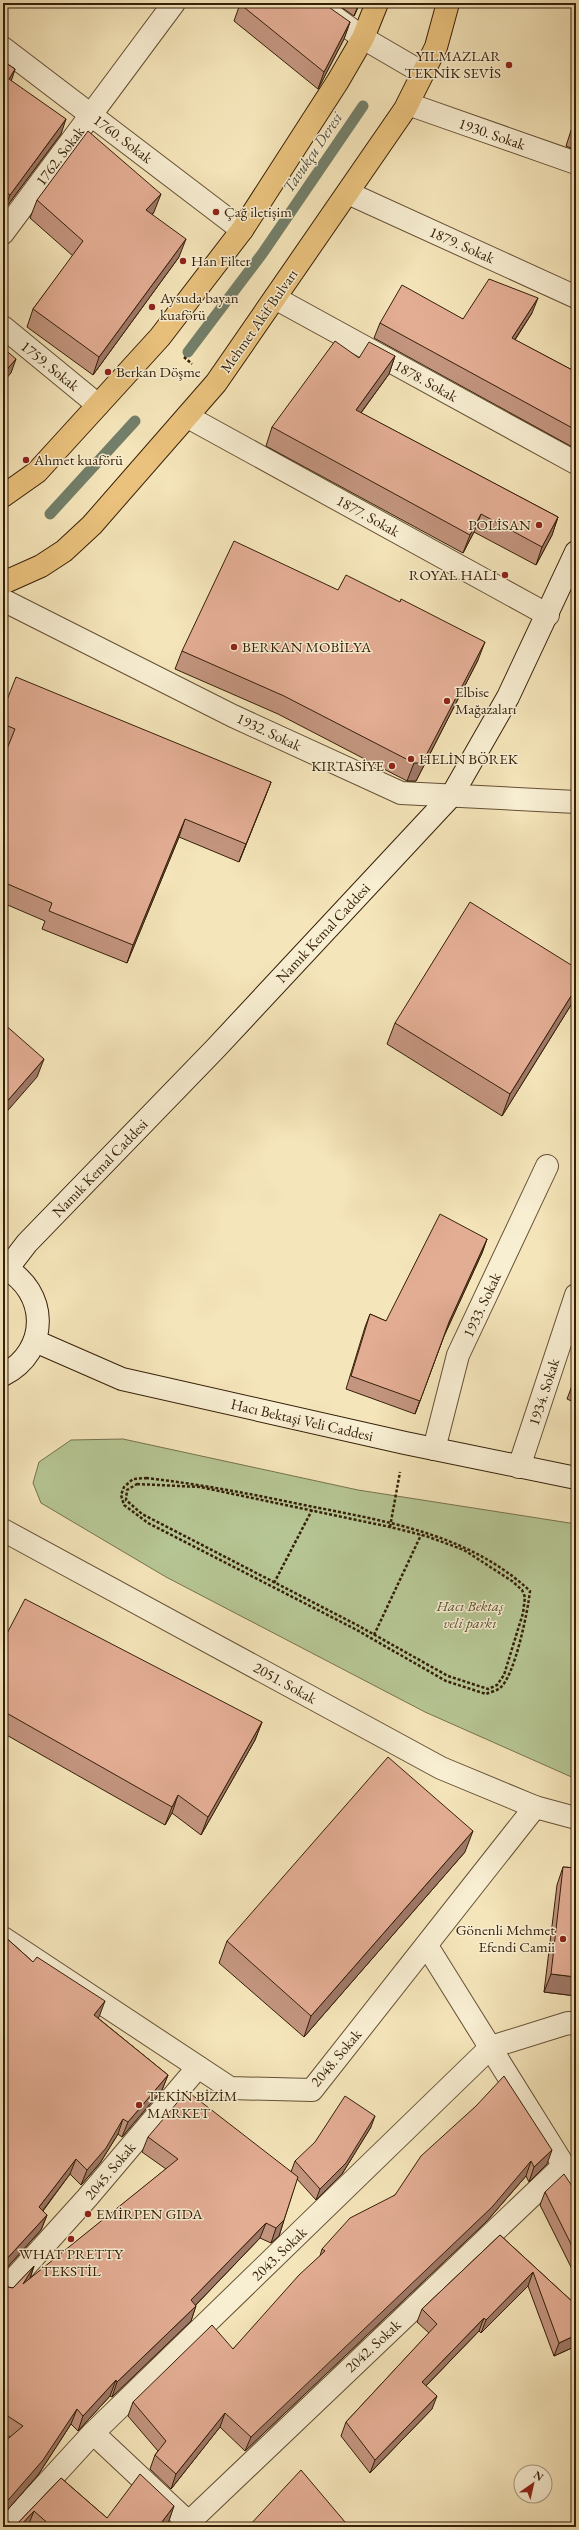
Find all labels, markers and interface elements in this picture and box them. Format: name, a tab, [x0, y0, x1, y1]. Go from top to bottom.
place label: YILMAZLAR TEKNİK SEVİS	[404, 46, 501, 82]
marker: YILMAZLAR TEKNİK SEVİS	[504, 60, 514, 70]
water label: Tavukçu Deresi	[278, 107, 348, 197]
street label: 1760. Sokak	[90, 110, 158, 168]
street label: 1930. Sokak	[456, 113, 529, 154]
street label: 1762. Sokak	[31, 121, 89, 189]
place label: Çağ iletişim	[224, 202, 292, 221]
marker: Çağ iletişim	[211, 207, 221, 217]
street label: 1879. Sokak	[427, 222, 499, 268]
place label: Han Filter	[191, 251, 251, 270]
marker: Han Filter	[178, 256, 188, 266]
street label: Mehmet Akif Bulvarı	[216, 265, 302, 376]
place label: Aysuda bayan kuaförü	[159, 288, 239, 324]
marker: Aysuda bayan kuaförü	[147, 302, 157, 312]
street label: 1759. Sokak	[17, 336, 84, 395]
street label: 1878. Sokak	[391, 355, 462, 406]
place label: Berkan Döşme	[116, 362, 201, 381]
marker: Berkan Döşme	[103, 367, 113, 377]
place label: Ahmet kuaförü	[33, 450, 123, 469]
marker: Ahmet kuaförü	[21, 455, 31, 465]
street label: 1877. Sokak	[333, 490, 404, 541]
place label: POLİSAN	[468, 515, 531, 534]
marker: POLİSAN	[534, 520, 544, 530]
place label: ROYAL HALI	[409, 565, 497, 584]
marker: ROYAL HALI	[500, 570, 510, 580]
place label: BERKAN MOBİLYA	[242, 637, 372, 656]
marker: BERKAN MOBİLYA	[229, 642, 239, 652]
place label: Elbise Mağazaları	[455, 682, 517, 718]
marker: Elbise Mağazaları	[442, 696, 452, 706]
street label: 1932. Sokak	[234, 708, 306, 755]
place label: HELİN BÖREK	[419, 749, 519, 768]
marker: HELİN BÖREK	[406, 754, 416, 764]
place label: KIRTASİYE	[311, 756, 385, 775]
marker: KIRTASİYE	[387, 761, 397, 771]
street label: Namık Kemal Caddesi	[271, 879, 374, 987]
street label: Namık Kemal Caddesi	[48, 1114, 152, 1221]
street label: 1933. Sokak	[458, 1268, 505, 1340]
street label: 1934. Sokak	[524, 1355, 564, 1428]
street label: Hacı Bektaşi Veli Caddesi	[229, 1394, 375, 1445]
park label: Hacı Bektaş veli parkı	[436, 1596, 504, 1632]
street label: 2051. Sokak	[250, 1657, 321, 1708]
place label: Gönenli Mehmet Efendi Camii	[456, 1920, 555, 1956]
marker: Gönenli Mehmet Efendi Camii	[558, 1934, 568, 1944]
street label: 2048. Sokak	[306, 2024, 366, 2090]
place label: TEKİN BİZİM MARKET	[147, 2086, 237, 2122]
marker: TEKİN BİZİM MARKET	[134, 2100, 144, 2110]
street label: 2045. Sokak	[80, 2137, 140, 2203]
place label: EMİRPEN GIDA	[96, 2204, 203, 2223]
marker: EMİRPEN GIDA	[83, 2209, 93, 2219]
street label: 2043. Sokak	[247, 2222, 311, 2285]
marker: WHAT PRETTY TEKSTİL	[66, 2234, 76, 2244]
place label: WHAT PRETTY TEKSTİL	[19, 2244, 124, 2280]
street label: 2042. Sokak	[341, 2314, 405, 2376]
north arrow	[513, 2464, 553, 2504]
text: N	[531, 2467, 546, 2484]

